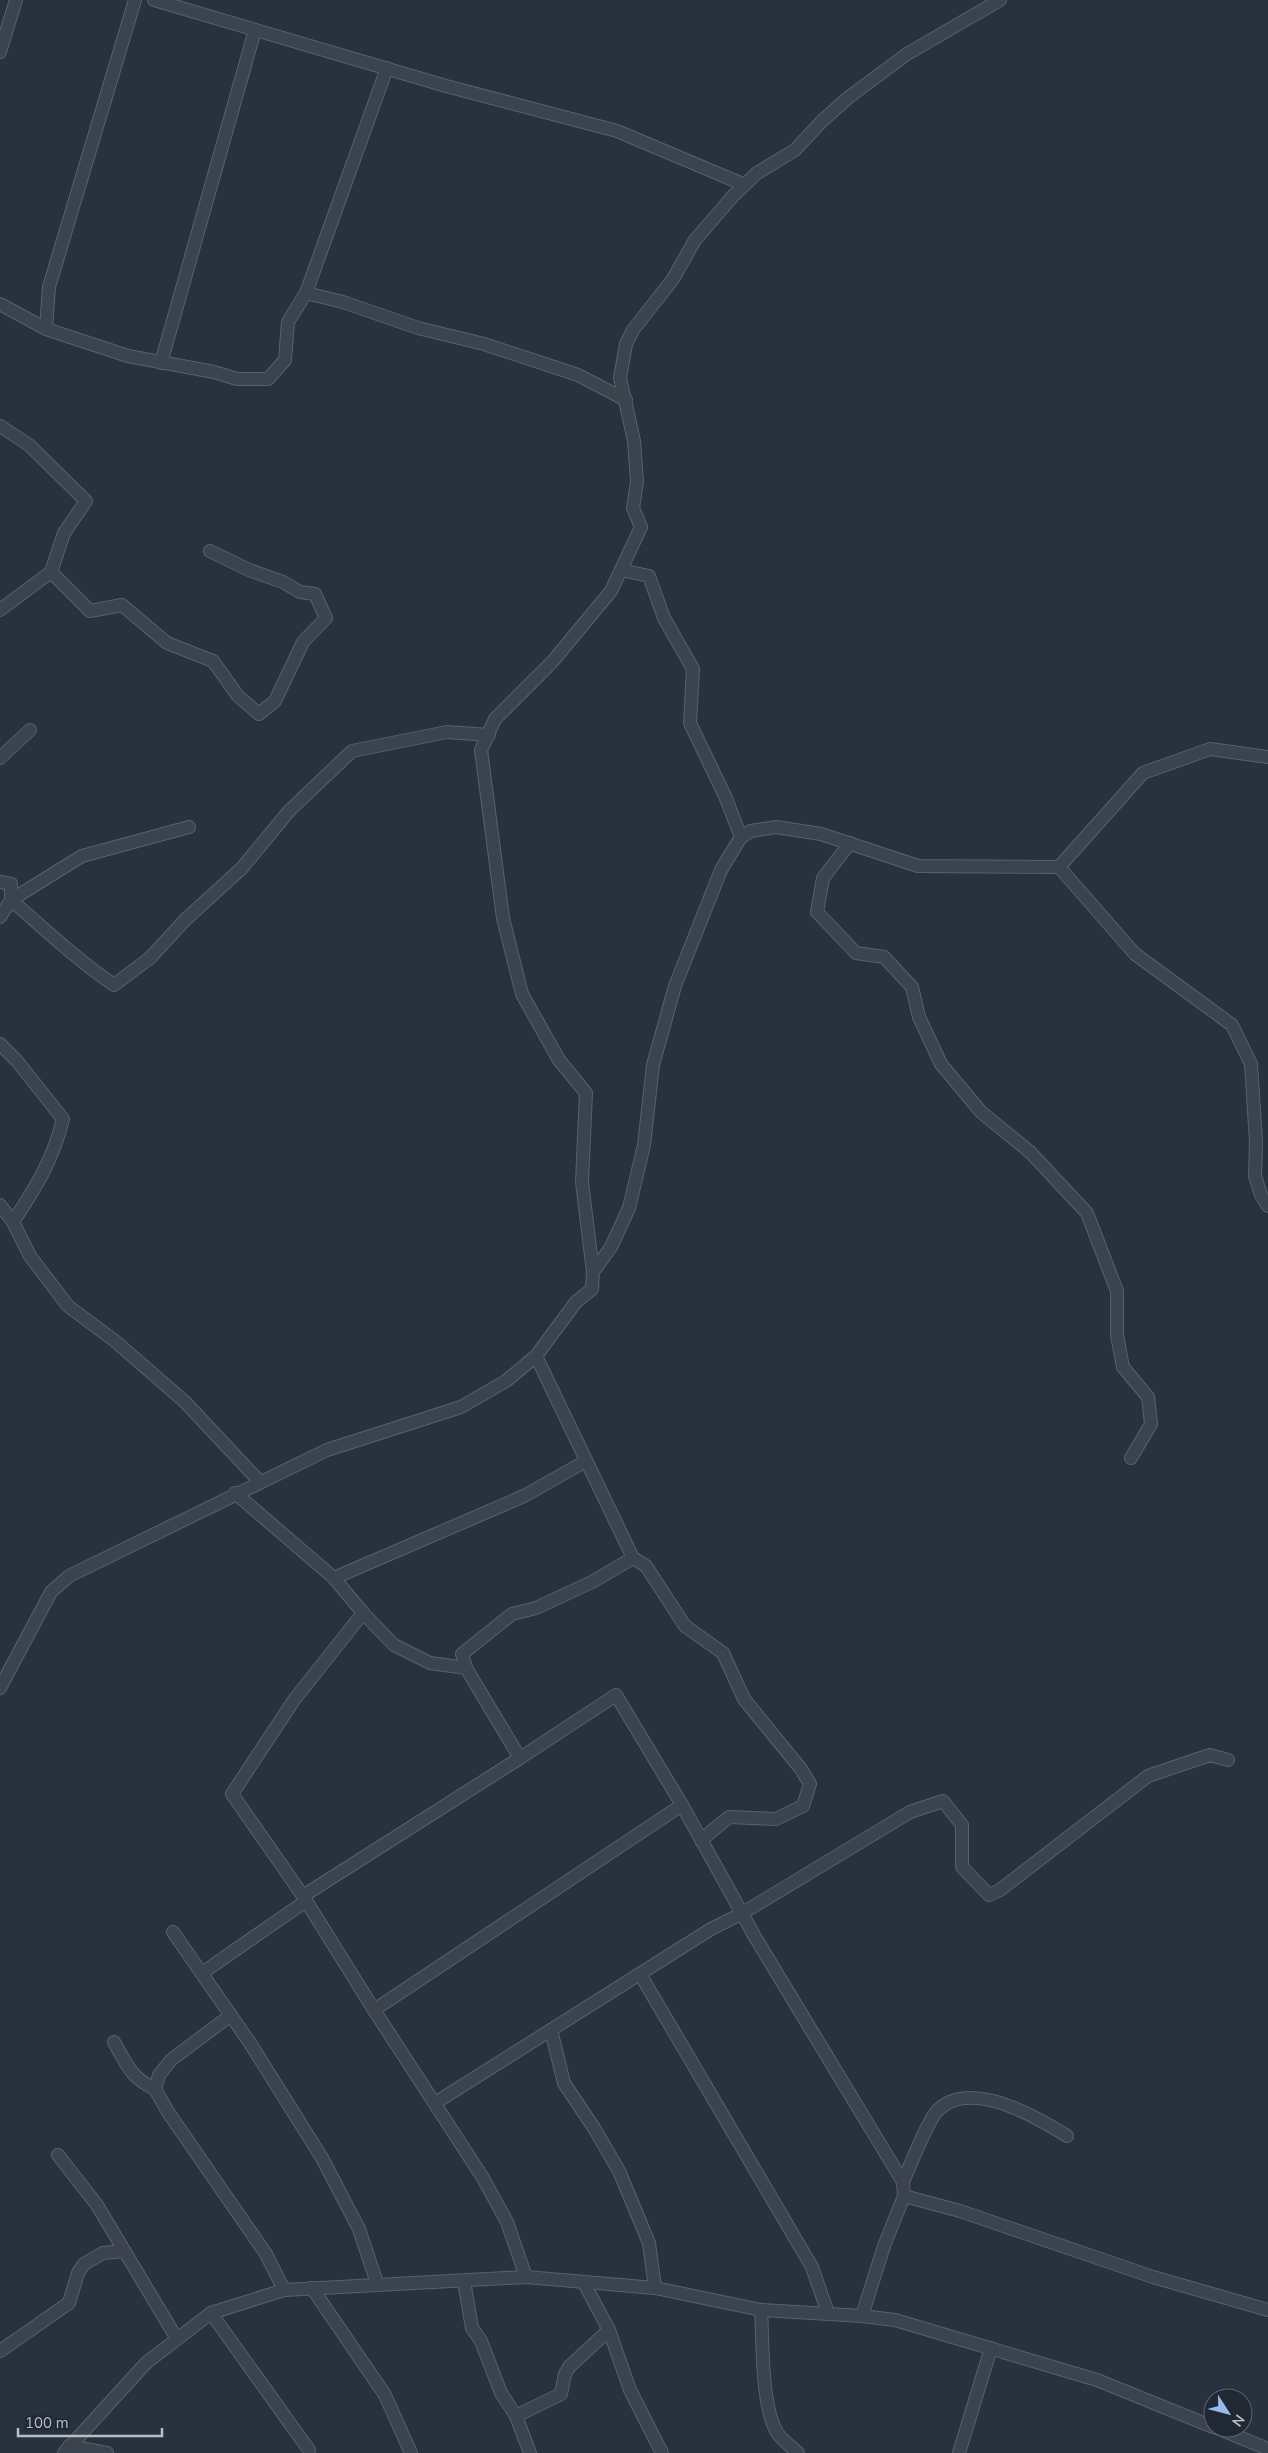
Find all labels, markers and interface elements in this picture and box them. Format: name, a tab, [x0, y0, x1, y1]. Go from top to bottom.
north arrow	[1203, 2388, 1253, 2438]
scale bar	[18, 2406, 161, 2438]
text: N	[1227, 2411, 1249, 2430]
text: 100 m	[25, 2413, 69, 2433]

